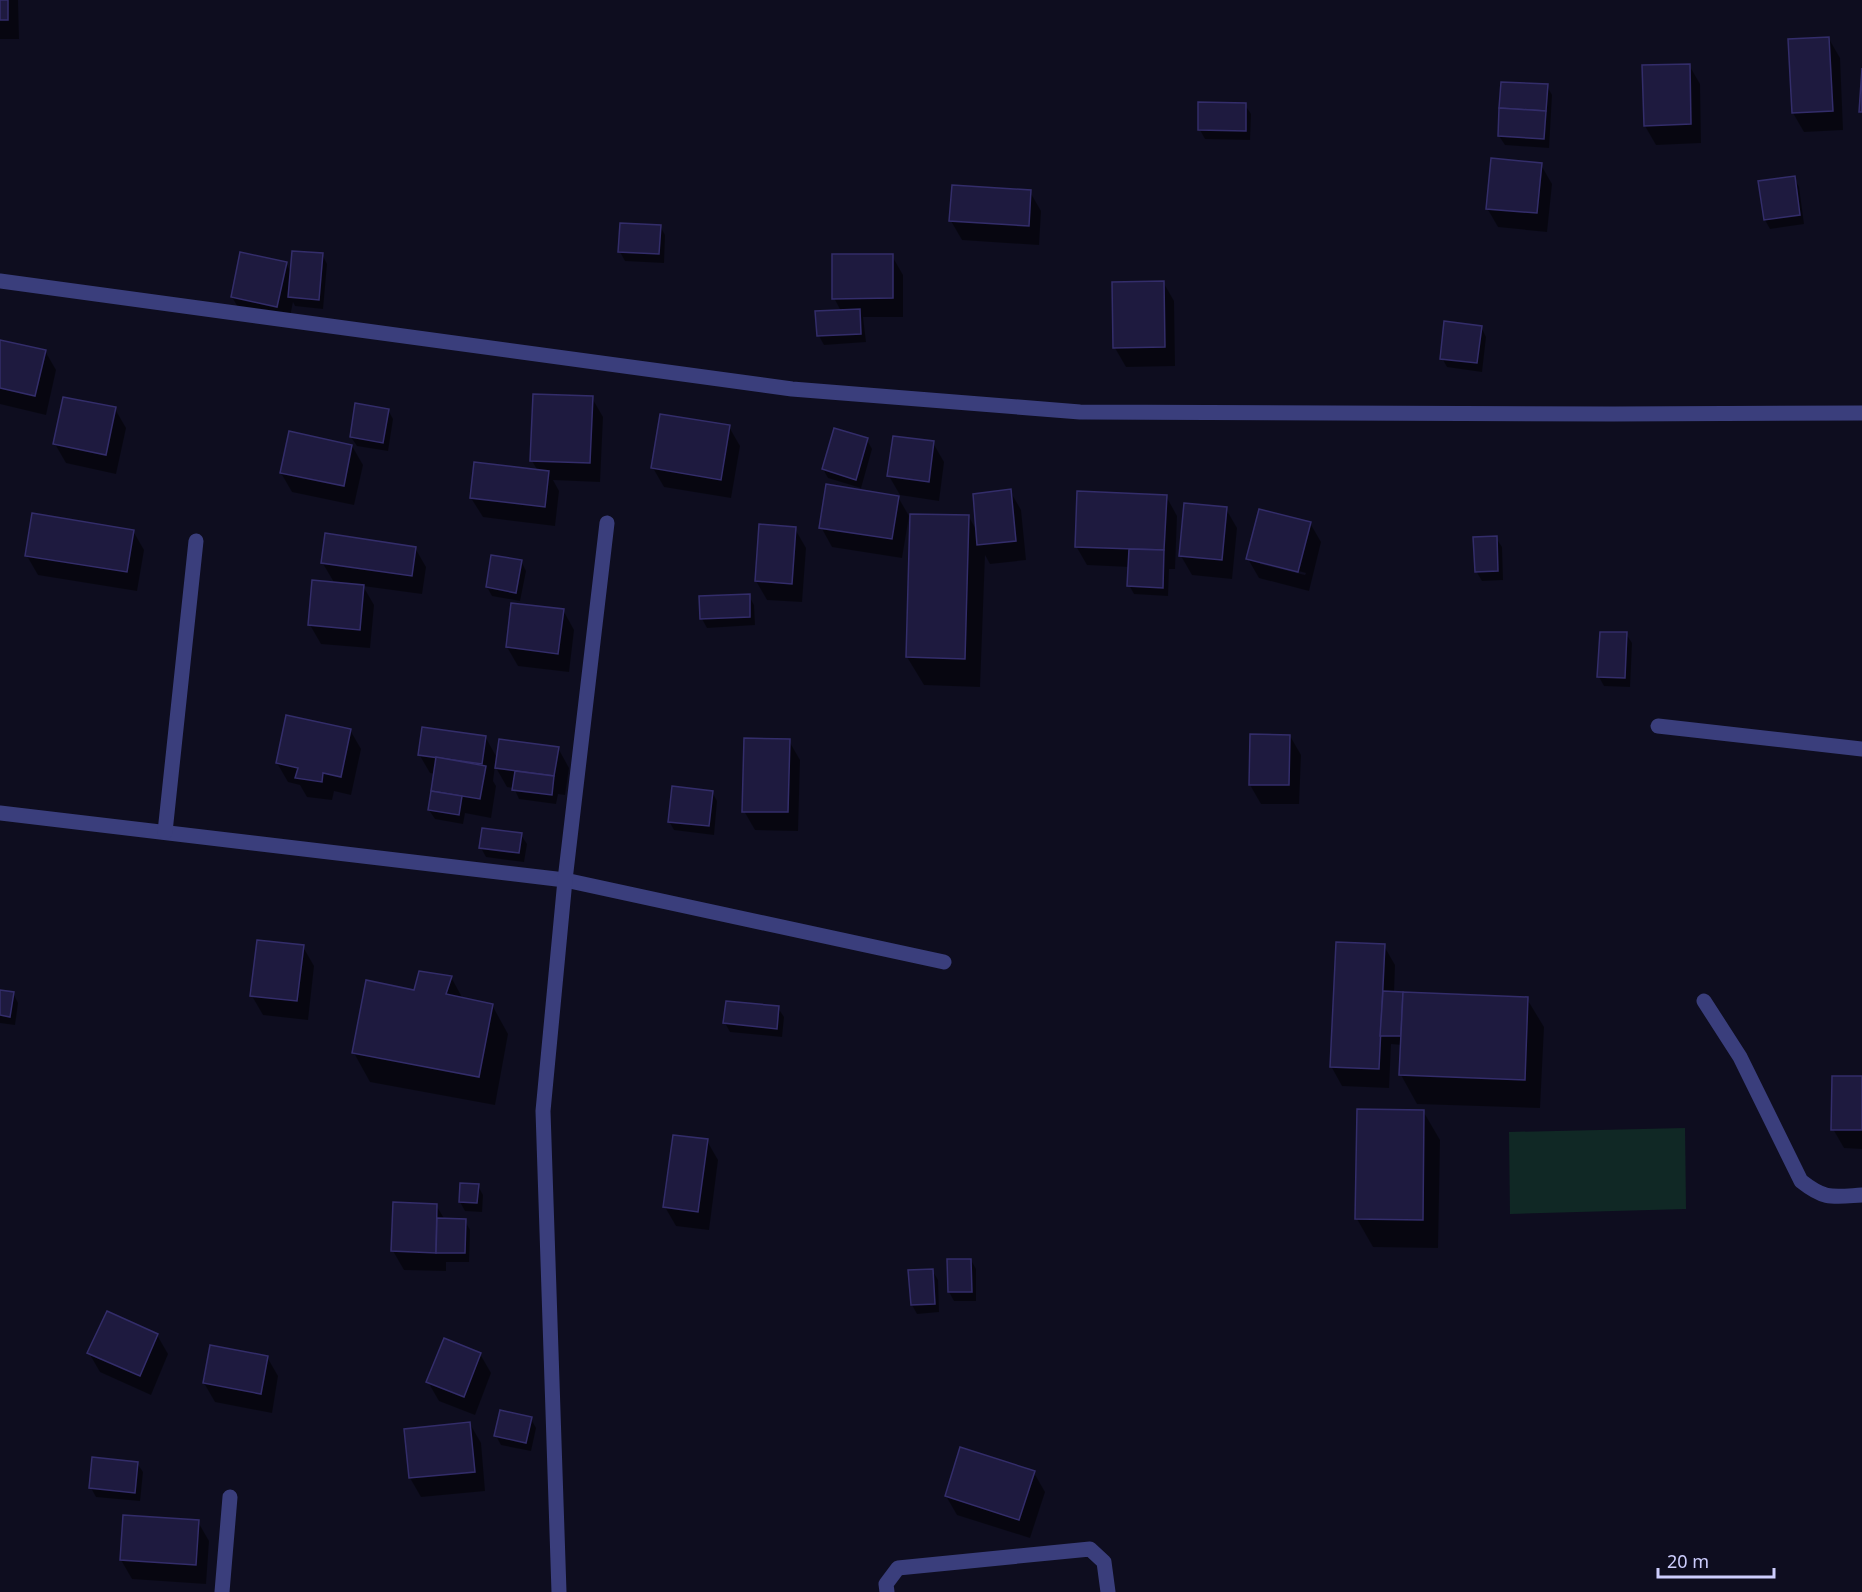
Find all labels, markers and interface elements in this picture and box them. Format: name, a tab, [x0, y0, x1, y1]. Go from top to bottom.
scale bar	[1658, 1541, 1774, 1579]
text: 20 m	[1667, 1549, 1709, 1573]

